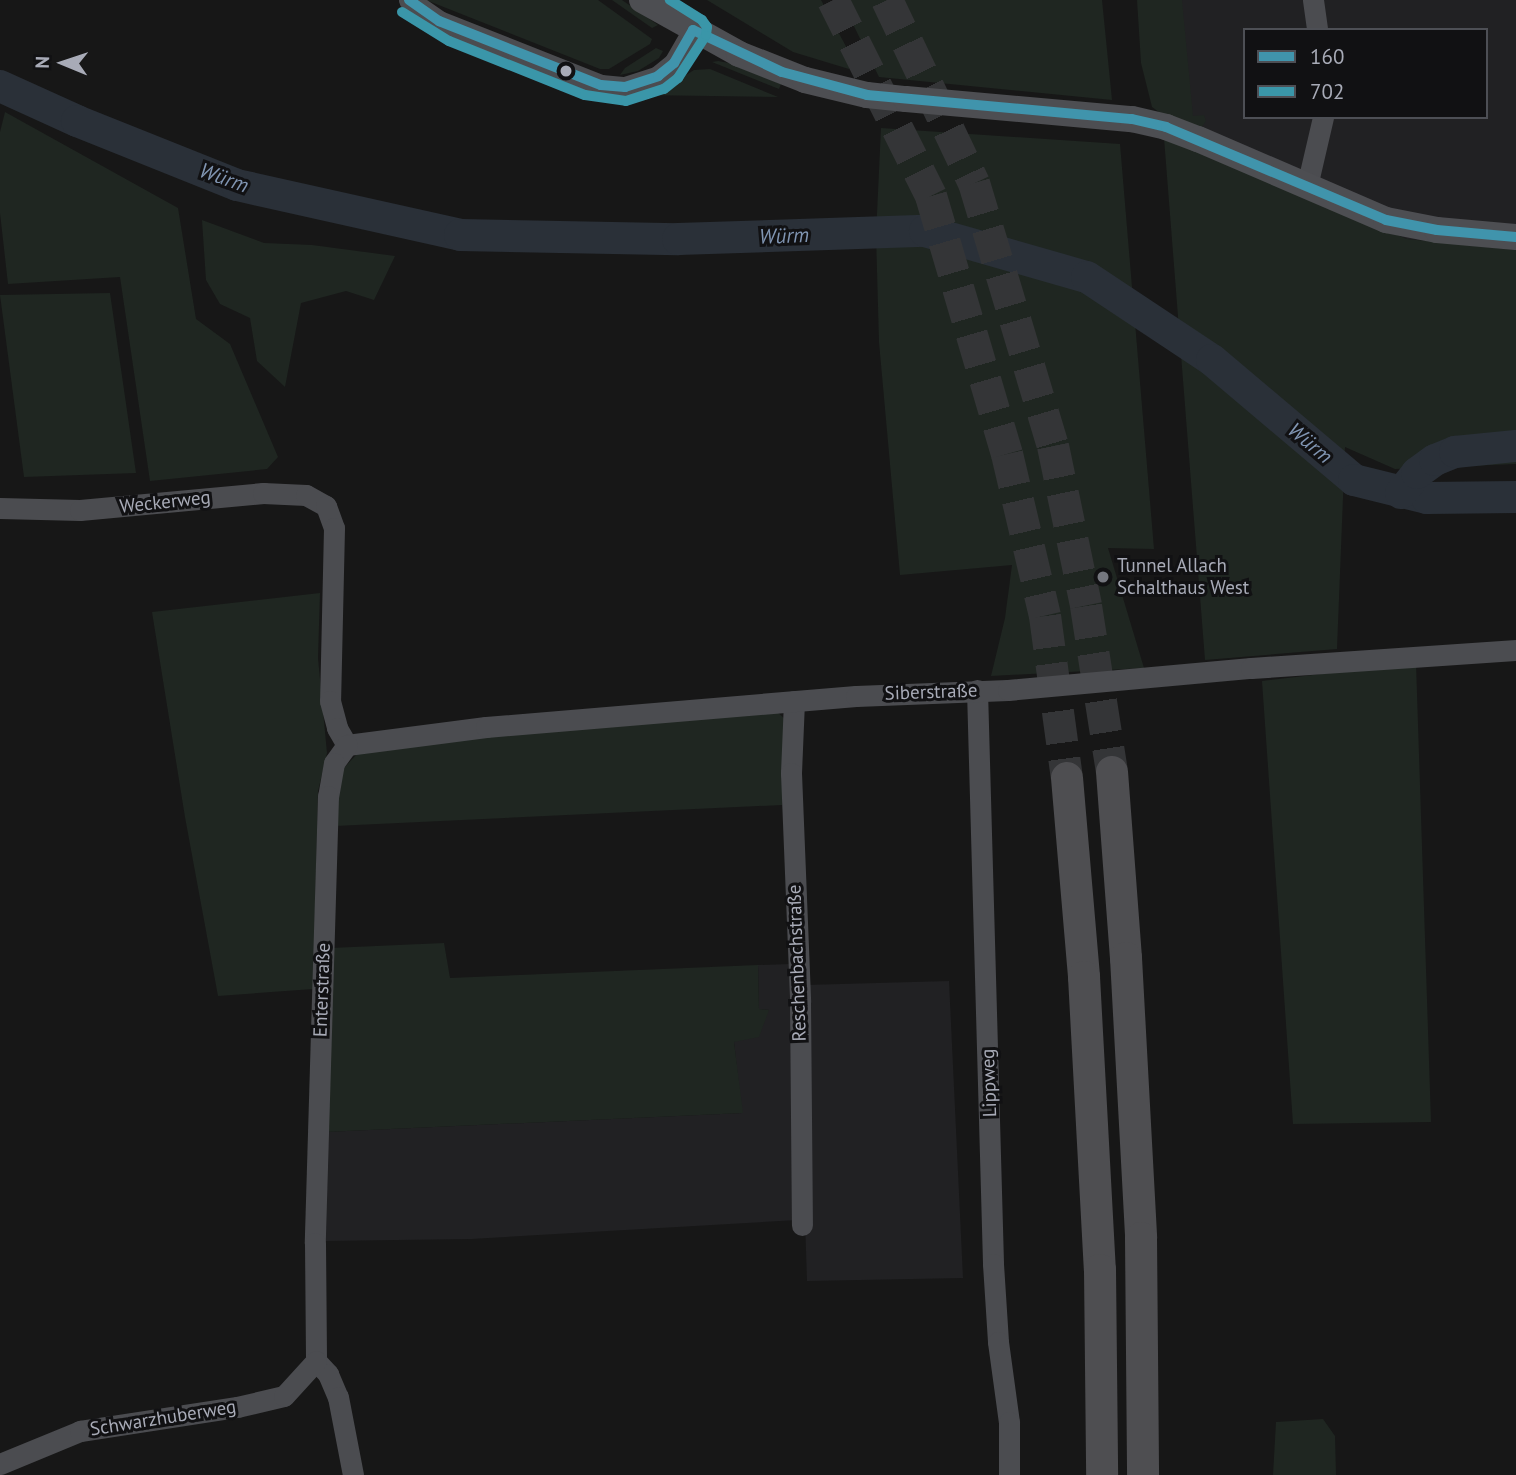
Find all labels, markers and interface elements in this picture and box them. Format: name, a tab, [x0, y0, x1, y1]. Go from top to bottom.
north arrow	[28, 28, 98, 98]
legend	[1243, 28, 1488, 119]
text: 160	[1310, 43, 1344, 70]
text: N	[30, 56, 54, 69]
unlabelled marker	[559, 64, 573, 78]
text: 702	[1310, 78, 1344, 105]
water label: Würm	[196, 158, 252, 198]
water label: Würm	[758, 223, 810, 249]
water label: Würm	[1283, 417, 1337, 469]
street label: Weckerweg	[118, 486, 212, 518]
place label: Tunnel Allach Schalthaus West	[1117, 555, 1250, 599]
marker: Tunnel Allach Schalthaus West	[1095, 569, 1111, 585]
street label: Siberstraße	[884, 679, 978, 705]
street label: Reschenbachstraße	[783, 884, 811, 1042]
street label: Enterstraße	[309, 943, 335, 1037]
street label: Lippweg	[976, 1048, 1002, 1118]
street label: Schwarzhuberweg	[88, 1395, 238, 1441]

